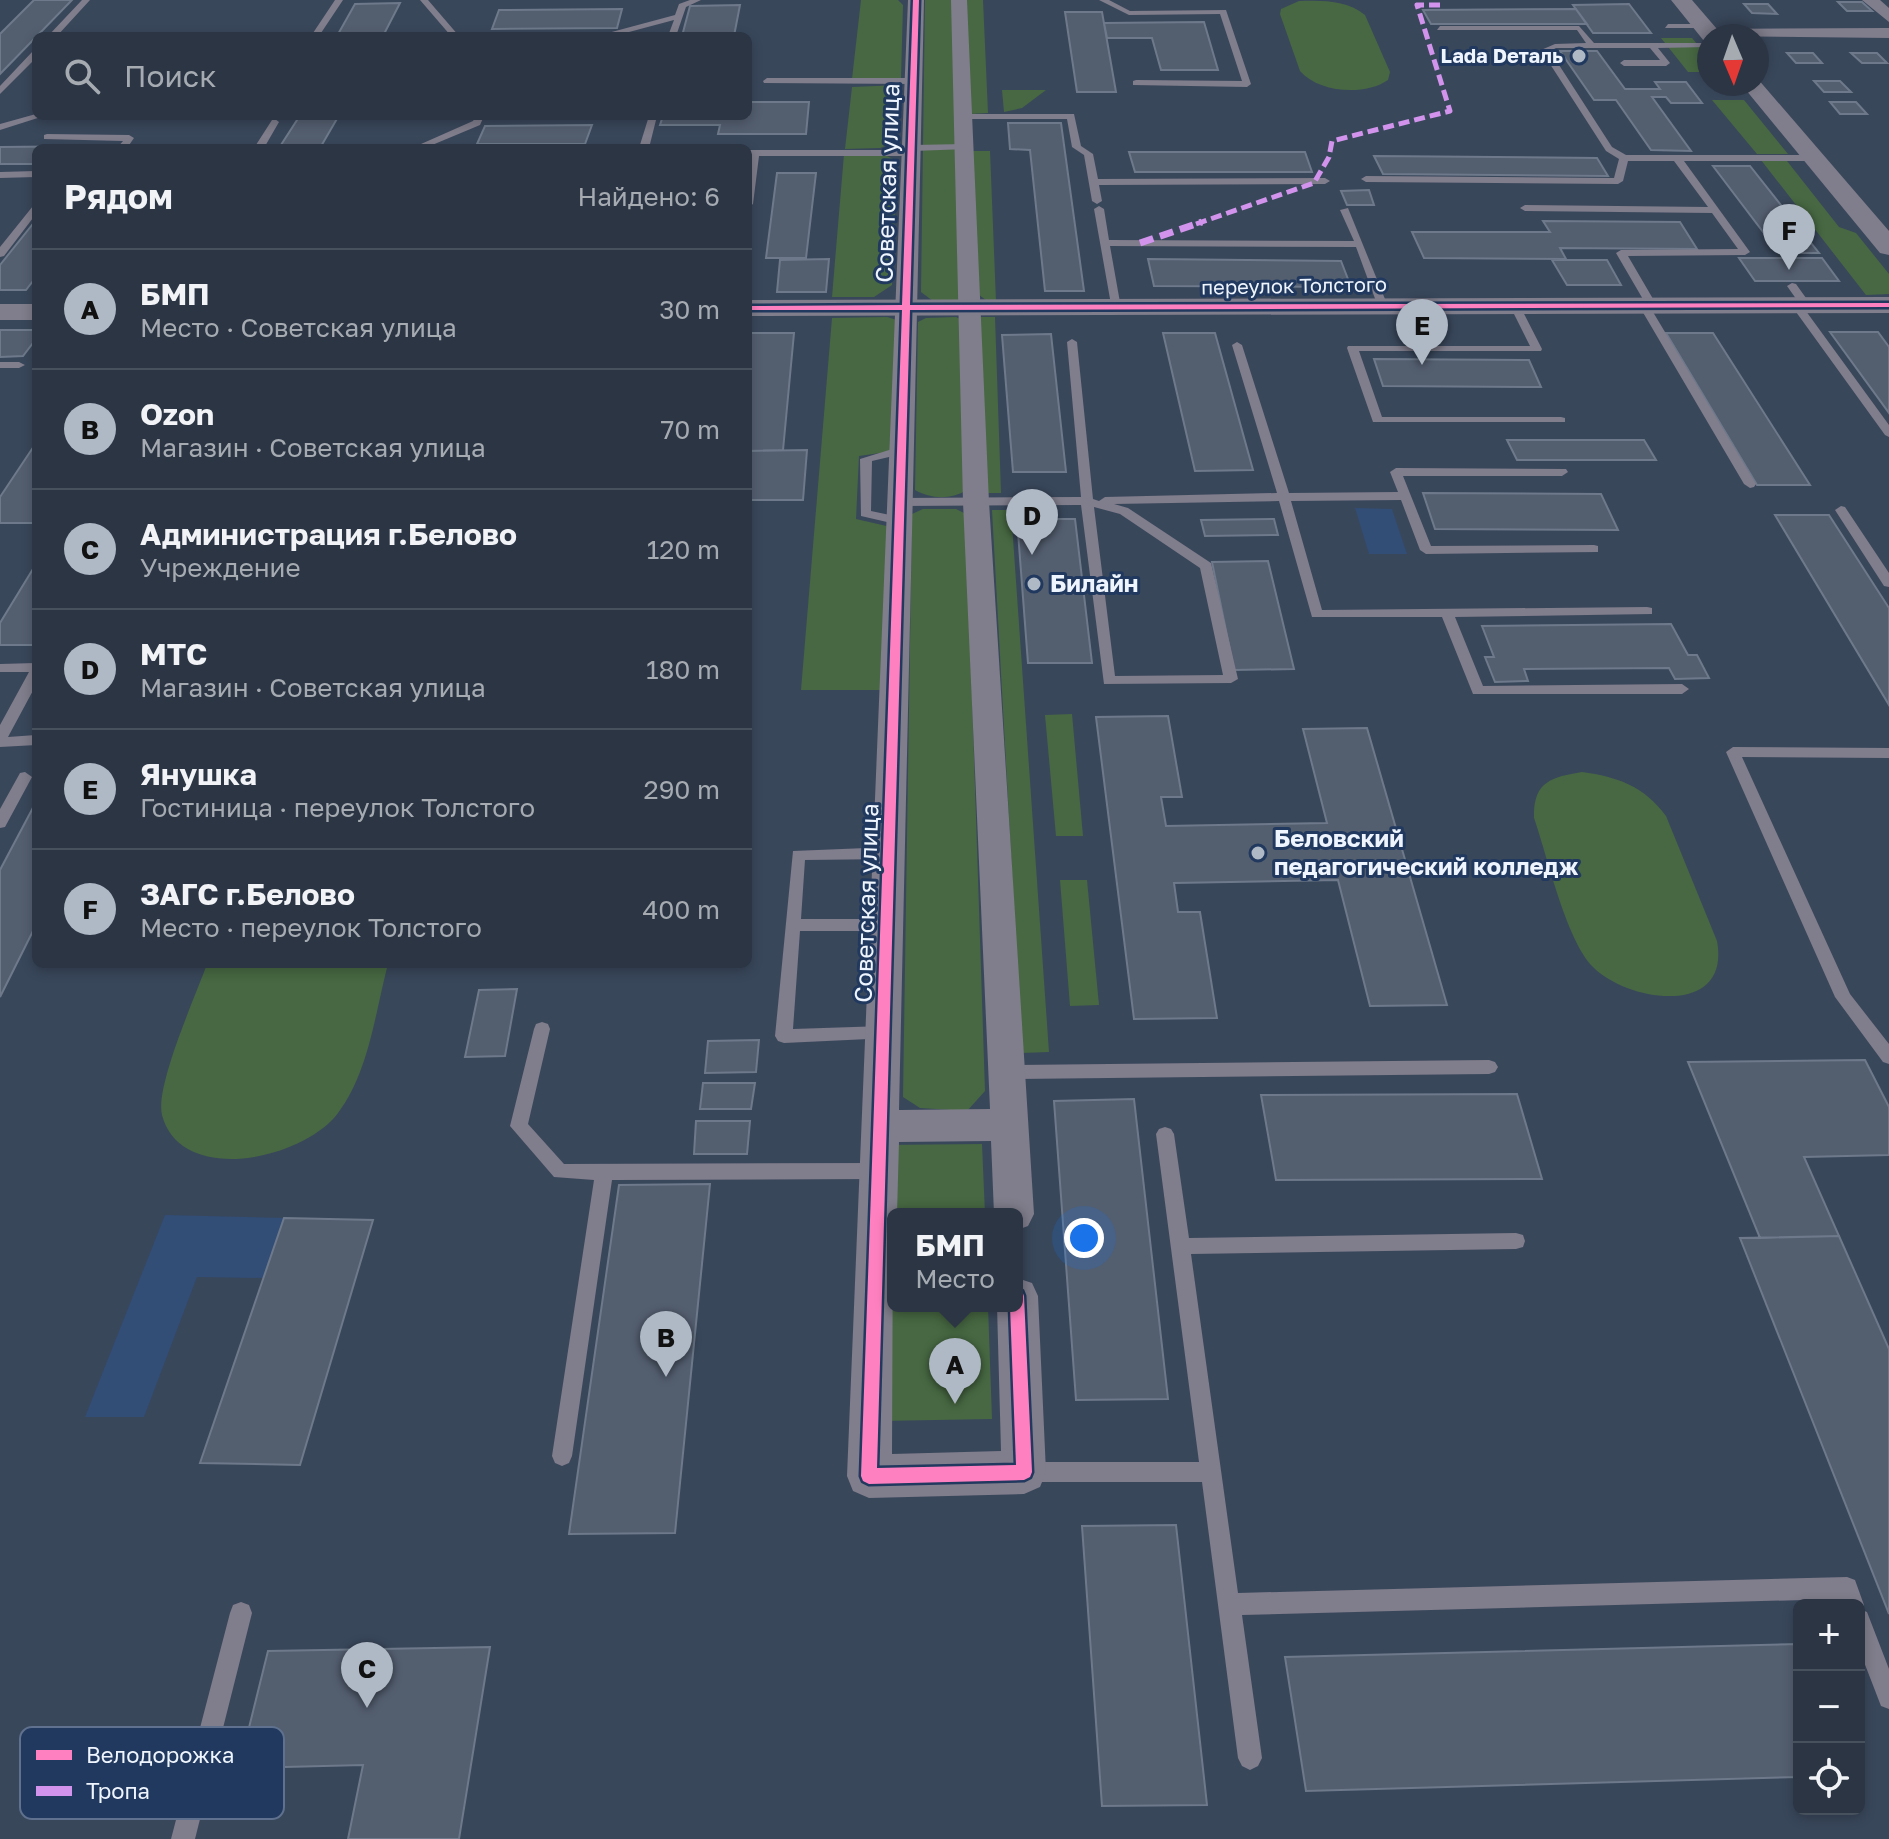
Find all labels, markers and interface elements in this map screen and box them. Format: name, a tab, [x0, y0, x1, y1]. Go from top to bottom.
north arrow	[1697, 24, 1769, 96]
search box	[32, 32, 752, 120]
place label: Lada Dеталь	[1441, 43, 1563, 67]
marker: Lada Dеталь	[1570, 47, 1588, 65]
icon: search	[60, 54, 104, 98]
text: Поиск	[124, 58, 216, 94]
street label: Советская улица	[869, 83, 904, 283]
text: Рядом	[64, 176, 173, 216]
text: Найдено: 6	[577, 181, 720, 212]
pin: F	[1763, 204, 1815, 270]
street label: переулок Толстого	[1201, 271, 1387, 299]
text: БМП	[140, 276, 210, 312]
text: A	[81, 294, 99, 325]
text: 30 m	[659, 294, 720, 325]
pin: E	[1396, 299, 1448, 365]
text: Место · Советская улица	[140, 312, 457, 343]
text: Ozon	[140, 396, 214, 432]
text: B	[81, 414, 99, 445]
text: 70 m	[661, 414, 720, 445]
text: Магазин · Советская улица	[140, 432, 486, 463]
pin: D	[1006, 489, 1058, 555]
text: Администрация г.Белово	[140, 516, 517, 552]
text: C	[81, 534, 99, 565]
text: 120 m	[647, 534, 720, 565]
text: Учреждение	[140, 552, 301, 583]
place label: Билайн	[1050, 568, 1138, 597]
marker: Билайн	[1025, 575, 1043, 593]
text: МТС	[140, 636, 207, 672]
text: D	[81, 654, 99, 685]
text: 180 m	[646, 654, 720, 685]
text: Магазин · Советская улица	[140, 672, 486, 703]
text: Янушка	[140, 756, 257, 792]
text: E	[82, 774, 98, 805]
text: 290 m	[644, 774, 720, 805]
text: Гостиница · переулок Толстого	[140, 792, 535, 823]
street label: Советская улица	[848, 803, 883, 1003]
place label: Беловский педагогический колледж	[1274, 823, 1579, 880]
marker: Беловский педагогический колледж	[1249, 844, 1267, 862]
text: ЗАГС г.Белово	[140, 876, 355, 912]
text: F	[82, 894, 98, 925]
text: 400 m	[642, 894, 720, 925]
text: Место · переулок Толстого	[140, 912, 482, 943]
popup	[887, 1208, 1023, 1312]
your location	[1064, 1218, 1104, 1258]
text: БМП	[915, 1227, 985, 1263]
text: Место	[915, 1263, 995, 1294]
pin: B	[640, 1311, 692, 1377]
pin: A	[929, 1338, 981, 1404]
map controls	[1793, 1599, 1865, 1815]
button: +	[1793, 1599, 1865, 1671]
pin: C	[341, 1642, 393, 1708]
button: −	[1793, 1671, 1865, 1743]
legend	[20, 1727, 284, 1819]
text: Велодорожка	[86, 1741, 234, 1768]
button: locate	[1793, 1743, 1865, 1815]
text: Тропа	[86, 1777, 150, 1804]

